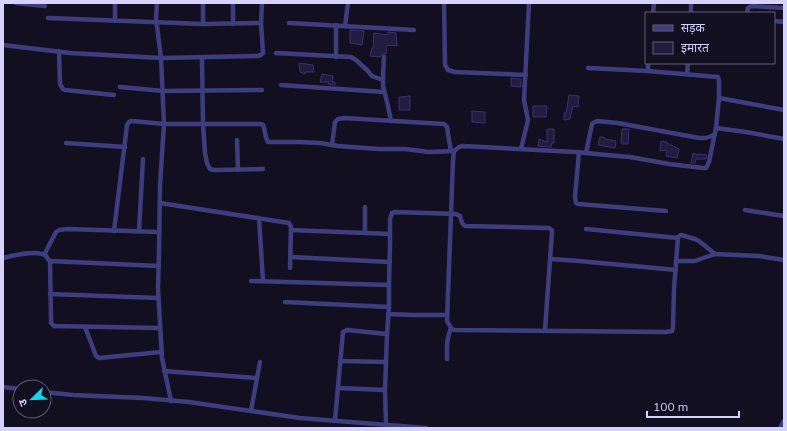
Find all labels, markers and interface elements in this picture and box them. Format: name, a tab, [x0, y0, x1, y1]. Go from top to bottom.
legend	[645, 12, 775, 64]
text: सड़क	[681, 20, 706, 35]
text: इमारत	[681, 40, 710, 55]
north arrow	[12, 379, 52, 419]
scale bar	[647, 393, 739, 419]
text: उ	[15, 397, 30, 409]
text: 100 m	[653, 399, 688, 414]

